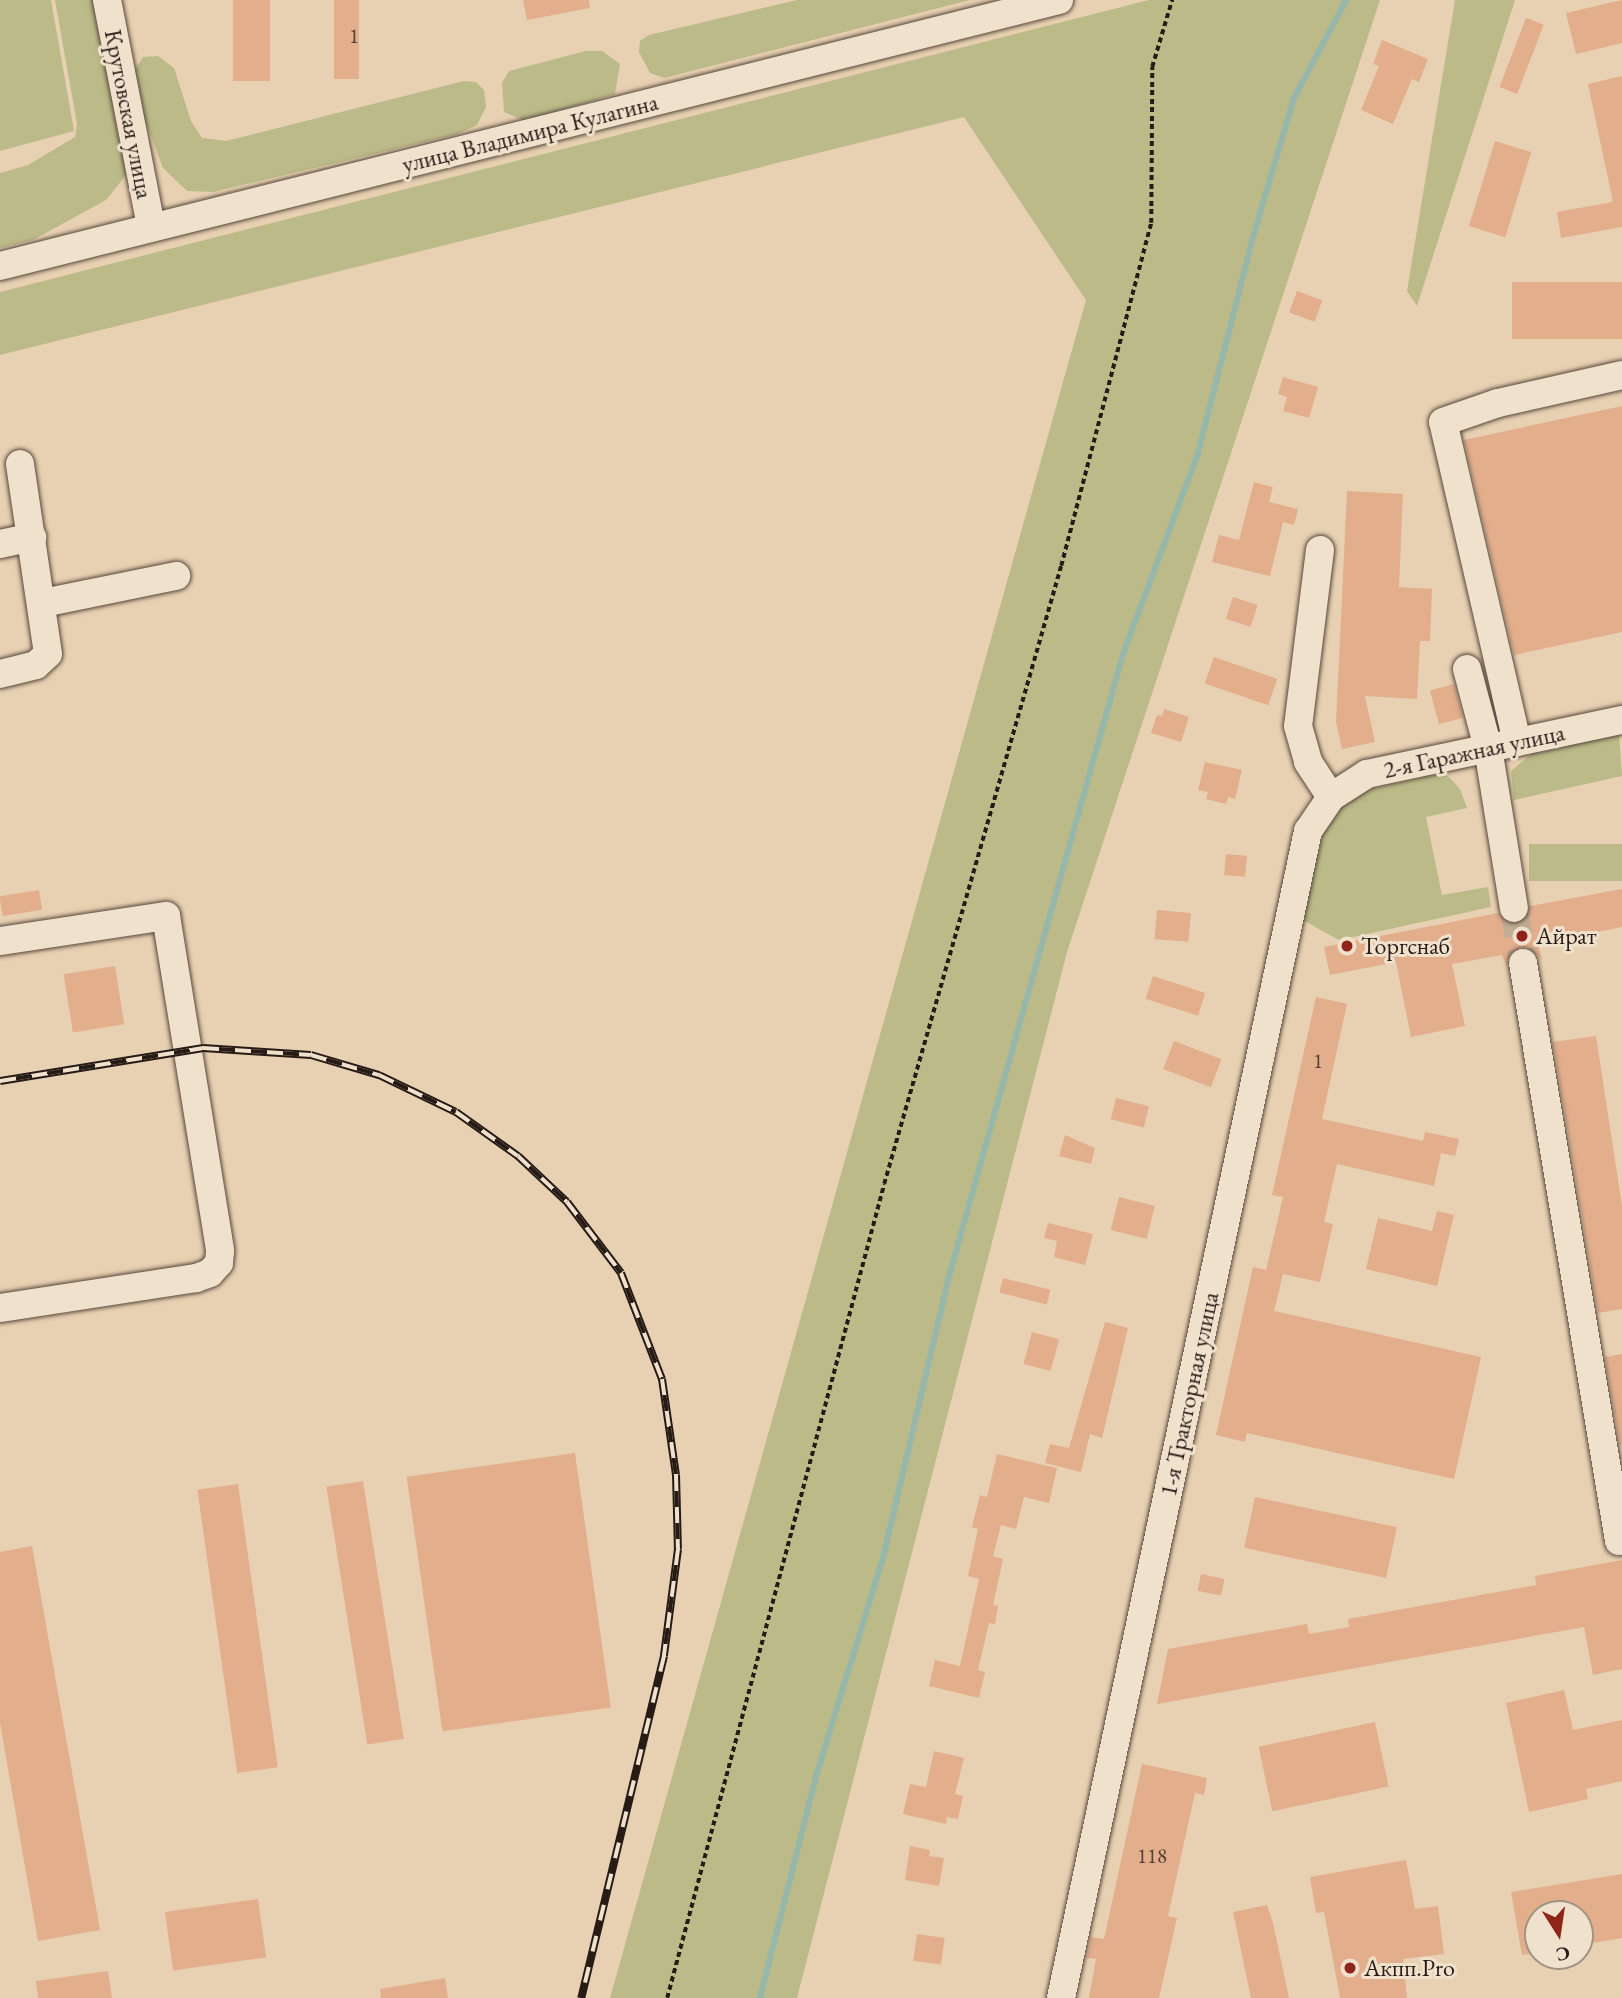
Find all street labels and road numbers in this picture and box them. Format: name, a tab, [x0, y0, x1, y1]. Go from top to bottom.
street label: Крутовская улица	[98, 27, 160, 201]
street label: улица Владимира Кулагина	[399, 87, 661, 179]
street label: 2-я Гаражная улица	[1381, 718, 1567, 784]
street label: 1-я Тракторная улица	[1153, 1289, 1225, 1499]

